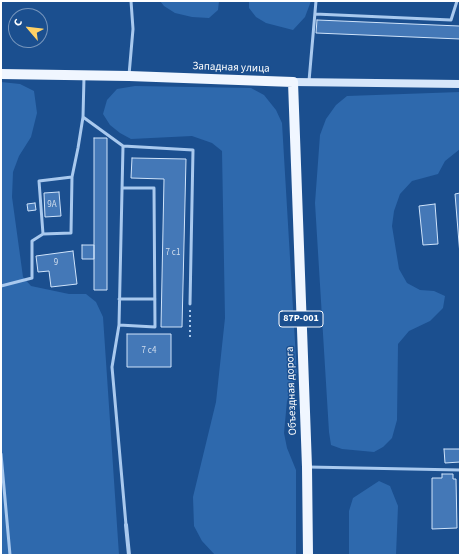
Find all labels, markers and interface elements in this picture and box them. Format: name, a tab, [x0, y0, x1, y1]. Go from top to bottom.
north arrow	[8, 8, 48, 48]
text: С	[10, 16, 26, 29]
street label: Западная улица	[192, 60, 270, 76]
house number: 9А	[47, 200, 57, 210]
house number: 7 с1	[166, 248, 180, 258]
house number: 9	[54, 258, 58, 268]
road number: 87Р-001	[279, 311, 323, 327]
house number: 7 с4	[142, 346, 156, 356]
street label: Объездная дорога	[284, 346, 300, 436]

